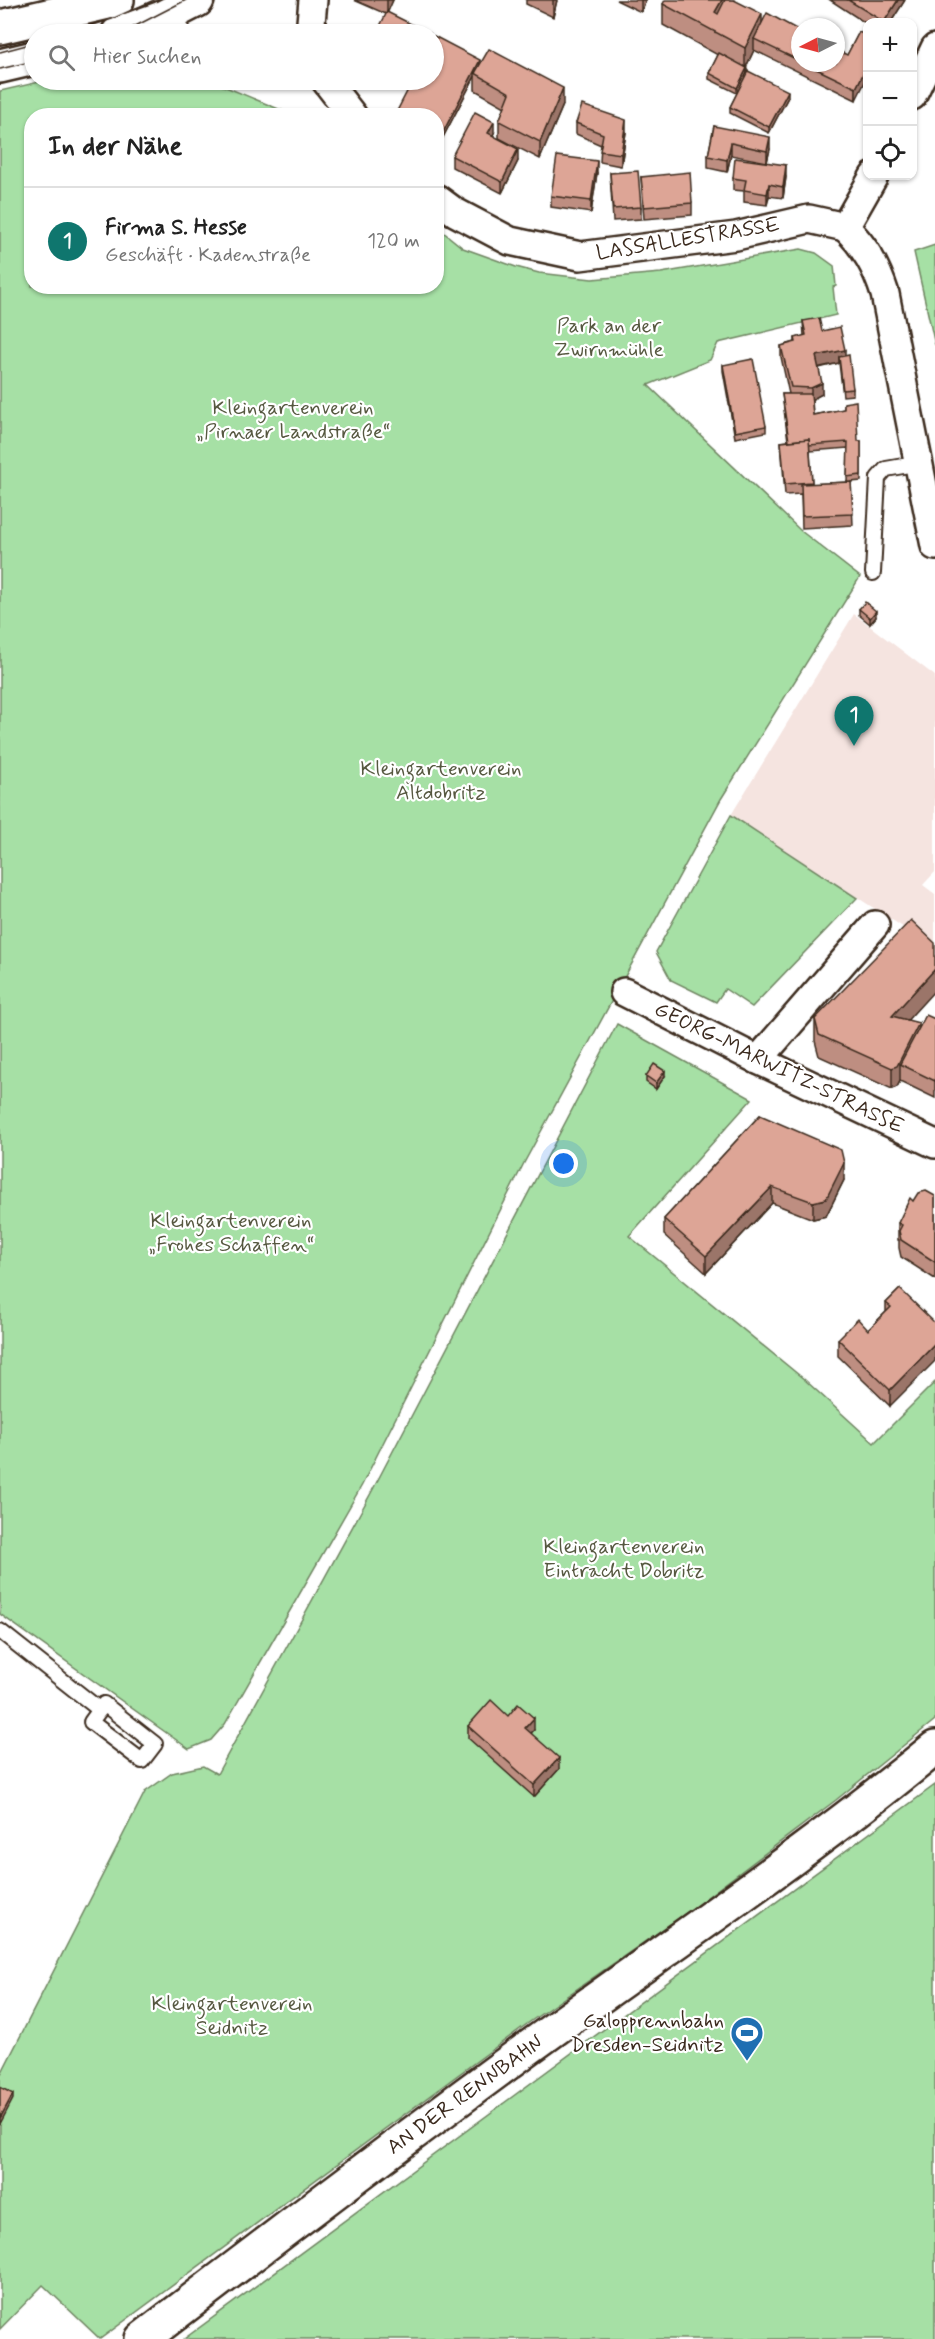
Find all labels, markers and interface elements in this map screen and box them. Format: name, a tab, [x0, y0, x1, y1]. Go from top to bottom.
north arrow	[791, 18, 845, 72]
map controls	[863, 18, 917, 180]
button: +	[863, 18, 917, 72]
search box	[24, 24, 444, 90]
icon: search	[45, 41, 78, 74]
text: Hier suchen	[93, 43, 202, 71]
button: −	[863, 72, 917, 126]
button: locate	[863, 126, 917, 180]
text: In der Nähe	[48, 130, 182, 164]
street label: LASSALLESTRASSE	[594, 211, 782, 267]
text: Firma S. Hesse	[105, 214, 247, 242]
text: 1	[63, 228, 72, 255]
text: 120 m	[367, 228, 420, 255]
text: Geschäft · Kadenstraße	[105, 242, 311, 269]
park label: Park an der Zwirnmühle	[554, 312, 664, 364]
park label: Kleingartenverein „Pirnaer Landstraße“	[195, 394, 391, 446]
pin: 1	[834, 696, 874, 746]
park label: Kleingartenverein Altdobritz	[360, 755, 522, 807]
street label: GEORG-MARWITZ-STRASSE	[649, 995, 909, 1141]
your location	[549, 1149, 578, 1178]
park label: Kleingartenverein „Frohes Schaffen“	[148, 1207, 314, 1259]
park label: Kleingartenverein Eintracht Dobritz	[543, 1533, 705, 1585]
park label: Kleingartenverein Seidnitz	[151, 1990, 313, 2042]
place label: Galopprennbahn Dresden-Seidnitz	[571, 2007, 724, 2059]
sports icon: Galopprennbahn Dresden-Seidnitz	[729, 2015, 765, 2062]
street label: AN DER RENNBAHN	[381, 2029, 549, 2161]

